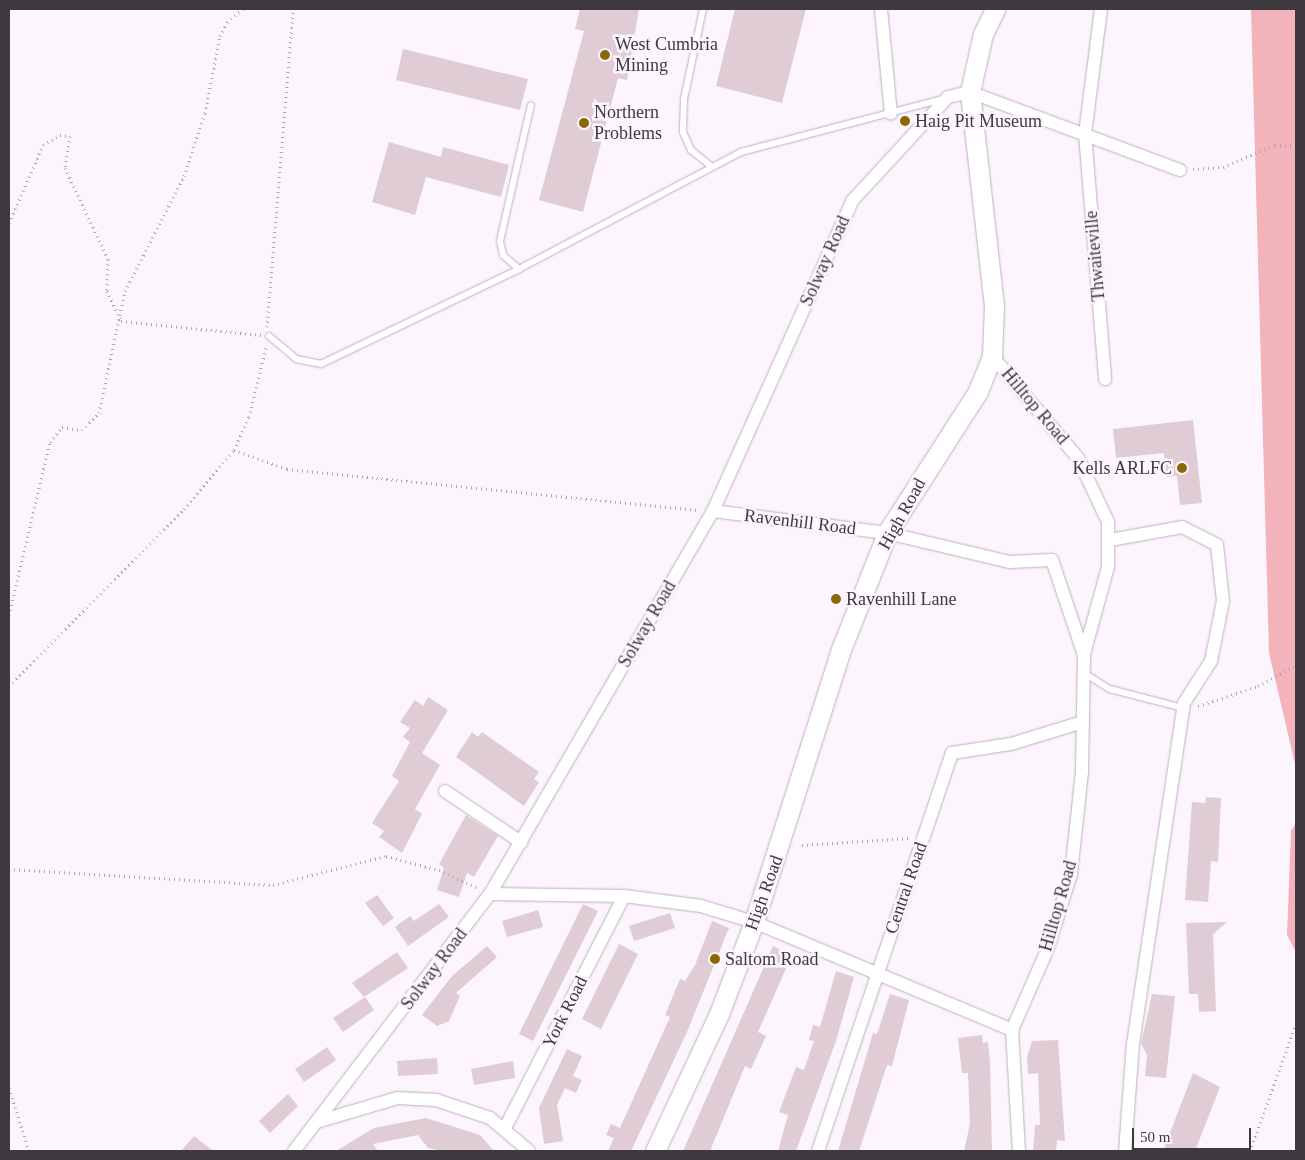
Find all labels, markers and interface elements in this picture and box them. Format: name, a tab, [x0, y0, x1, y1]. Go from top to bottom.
place label: West Cumbria Mining	[615, 34, 718, 76]
marker: West Cumbria Mining	[599, 49, 611, 61]
place label: Northern Problems	[594, 102, 662, 144]
place label: Haig Pit Museum	[915, 110, 1042, 132]
marker: Haig Pit Museum	[899, 115, 911, 127]
marker: Northern Problems	[578, 117, 590, 129]
street label: Thwaiteville	[1080, 210, 1110, 302]
street label: Solway Road	[796, 213, 854, 309]
street label: Hilltop Road	[997, 363, 1073, 449]
place label: Kells ARLFC	[1071, 457, 1172, 479]
marker: Kells ARLFC	[1176, 462, 1188, 474]
street label: High Road	[874, 474, 930, 554]
street label: Ravenhill Road	[743, 504, 857, 540]
street label: Solway Road	[614, 577, 680, 671]
place label: Ravenhill Lane	[846, 588, 956, 610]
marker: Ravenhill Lane	[830, 593, 842, 605]
street label: Central Road	[880, 839, 932, 937]
street label: High Road	[740, 852, 788, 934]
street label: Hilltop Road	[1035, 858, 1081, 954]
street label: Solway Road	[396, 924, 472, 1014]
place label: Saltom Road	[725, 948, 818, 970]
marker: Saltom Road	[709, 953, 721, 965]
street label: York Road	[538, 972, 592, 1052]
scale bar	[1135, 1118, 1254, 1150]
text: 50 m	[1140, 1129, 1170, 1145]

